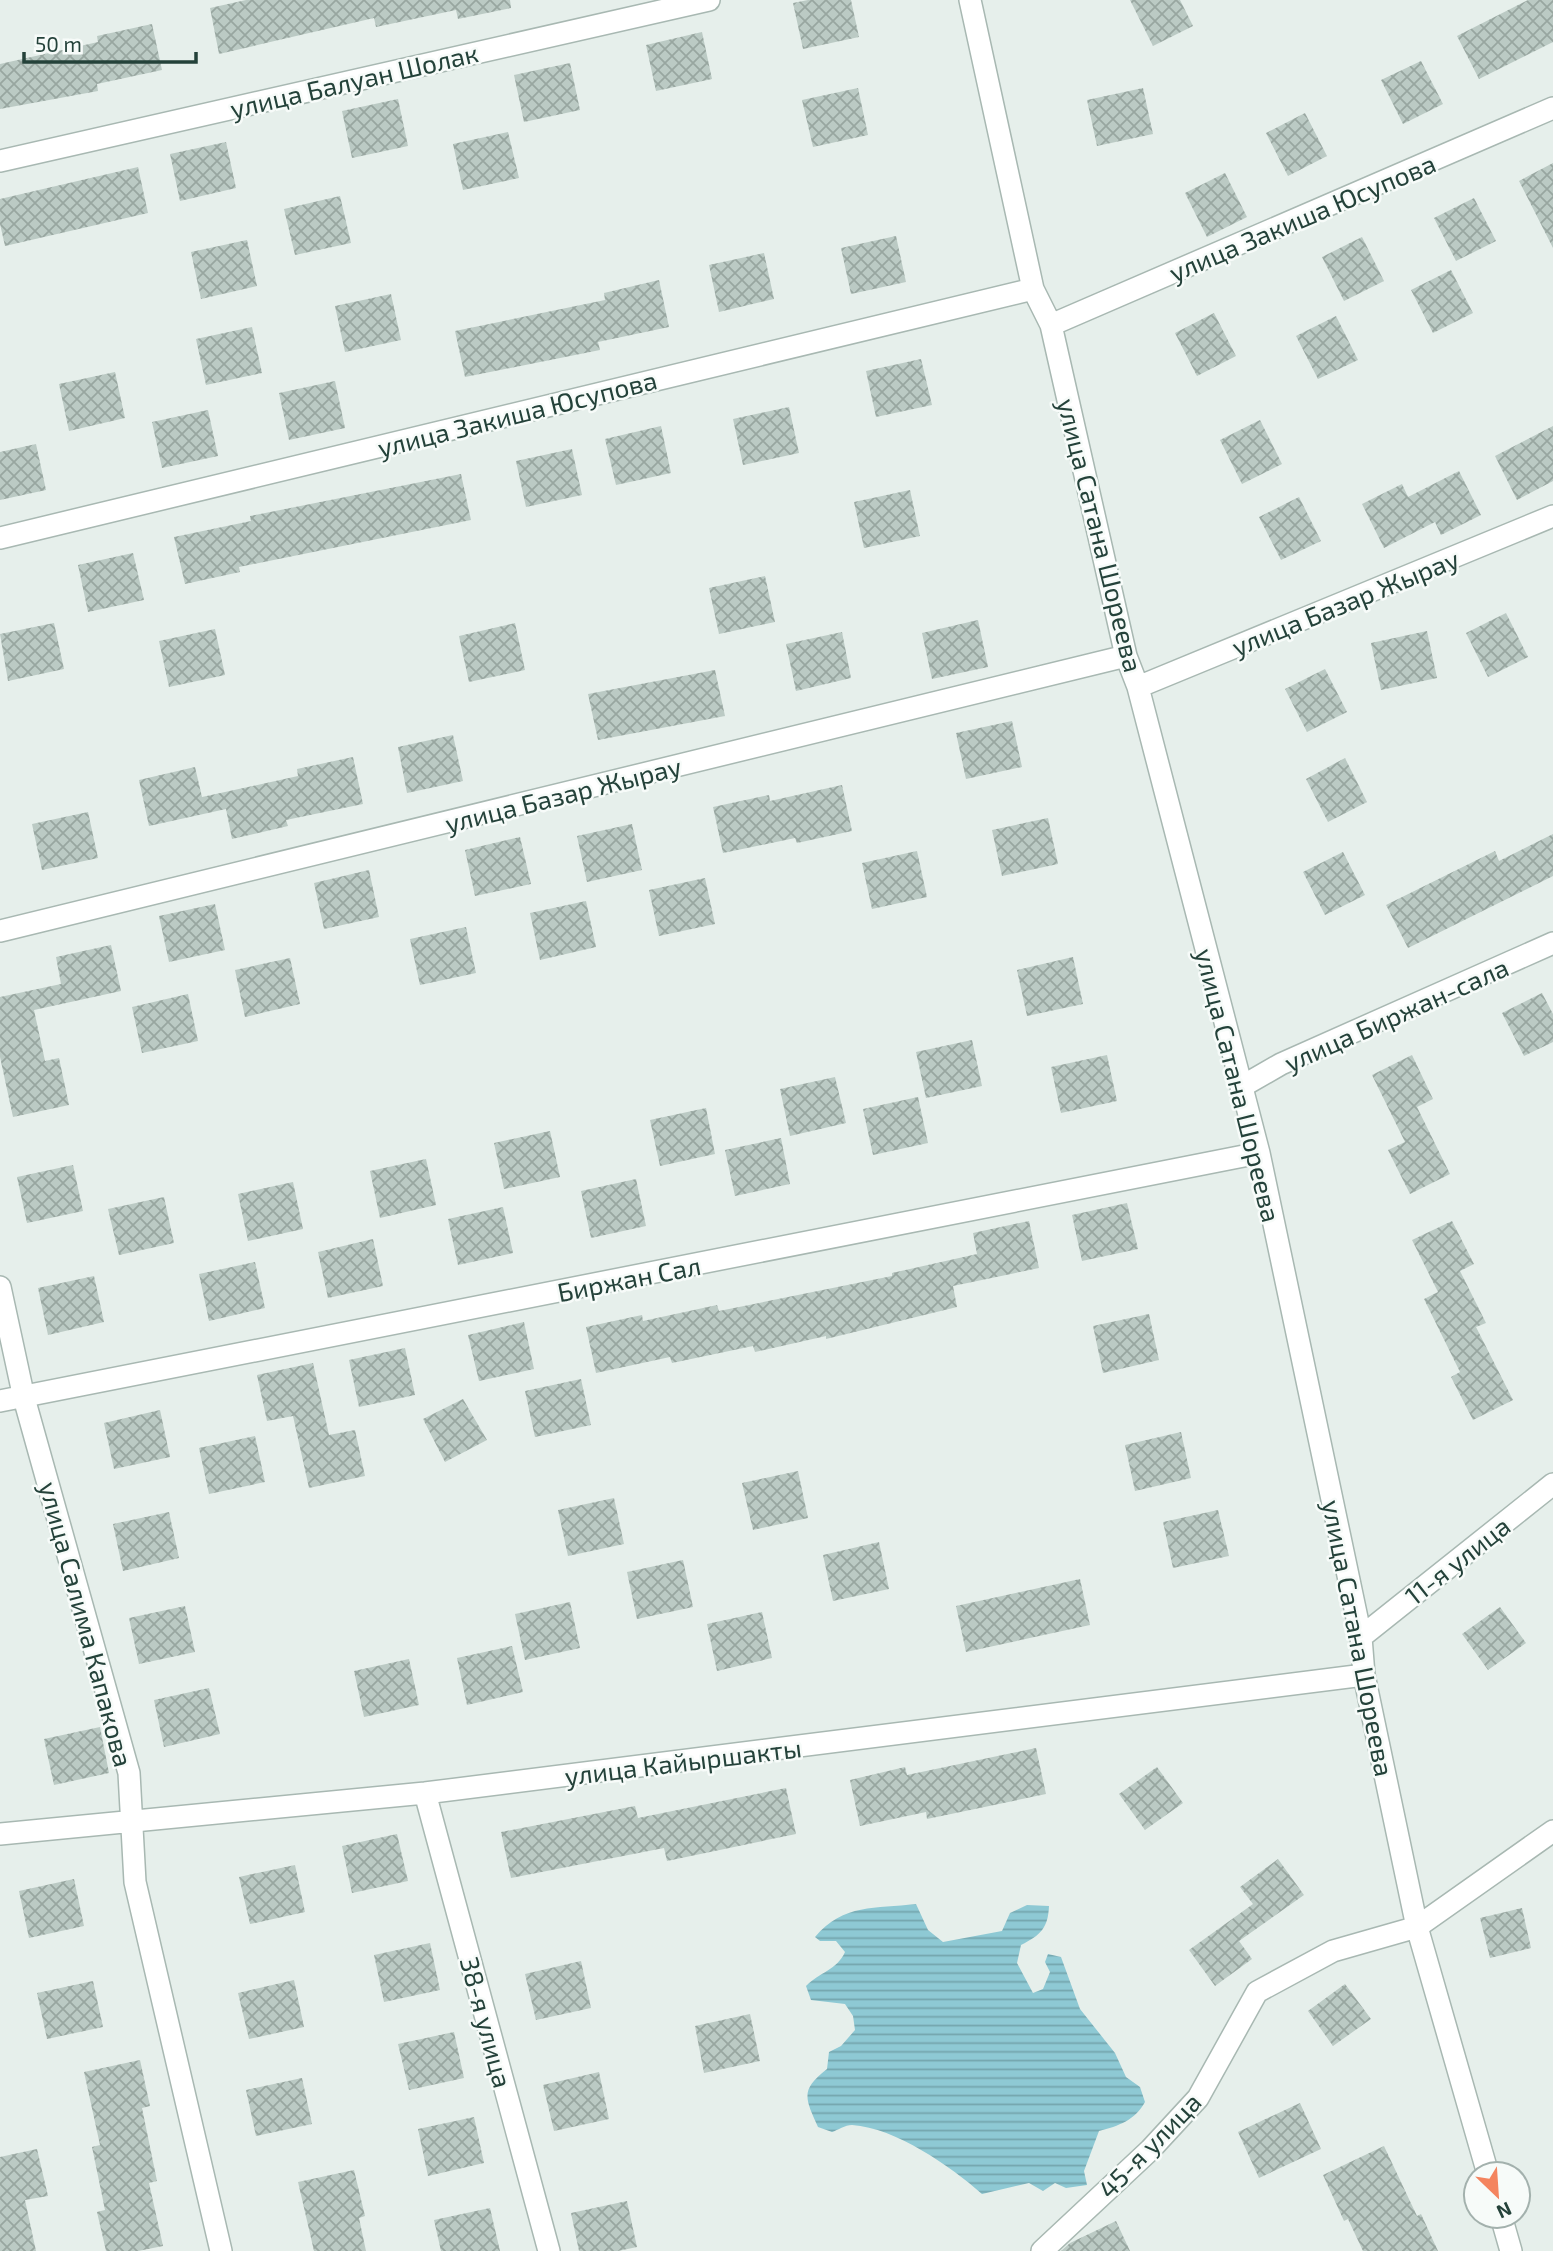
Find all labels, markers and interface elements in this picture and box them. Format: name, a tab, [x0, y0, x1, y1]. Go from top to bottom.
scale bar	[24, 21, 196, 65]
text: 50 m	[35, 31, 82, 56]
street label: улица Балуан Шолак	[227, 36, 481, 125]
street label: улица Закиша Юсупова	[1164, 147, 1440, 288]
street label: улица Закиша Юсупова	[374, 363, 660, 464]
street label: улица Сатана Шореева	[1051, 395, 1150, 675]
street label: улица Базар Жырау	[1227, 542, 1464, 663]
street label: улица Базар Жырау	[442, 750, 685, 839]
street label: улица Сатана Шореева	[1189, 945, 1288, 1225]
street label: улица Биржан-сала	[1279, 951, 1513, 1078]
street label: Биржан Сал	[555, 1249, 703, 1307]
street label: улица Салима Капакова	[33, 1478, 140, 1770]
street label: улица Сатана Шореева	[1316, 1497, 1401, 1779]
street label: 11-я улица	[1398, 1509, 1516, 1611]
street label: улица Кайыршакты	[563, 1731, 803, 1792]
street label: 38-я улица	[454, 1953, 519, 2091]
street label: 45-я улица	[1091, 2086, 1207, 2205]
north arrow	[1462, 2160, 1532, 2230]
text: N	[1493, 2198, 1515, 2224]

